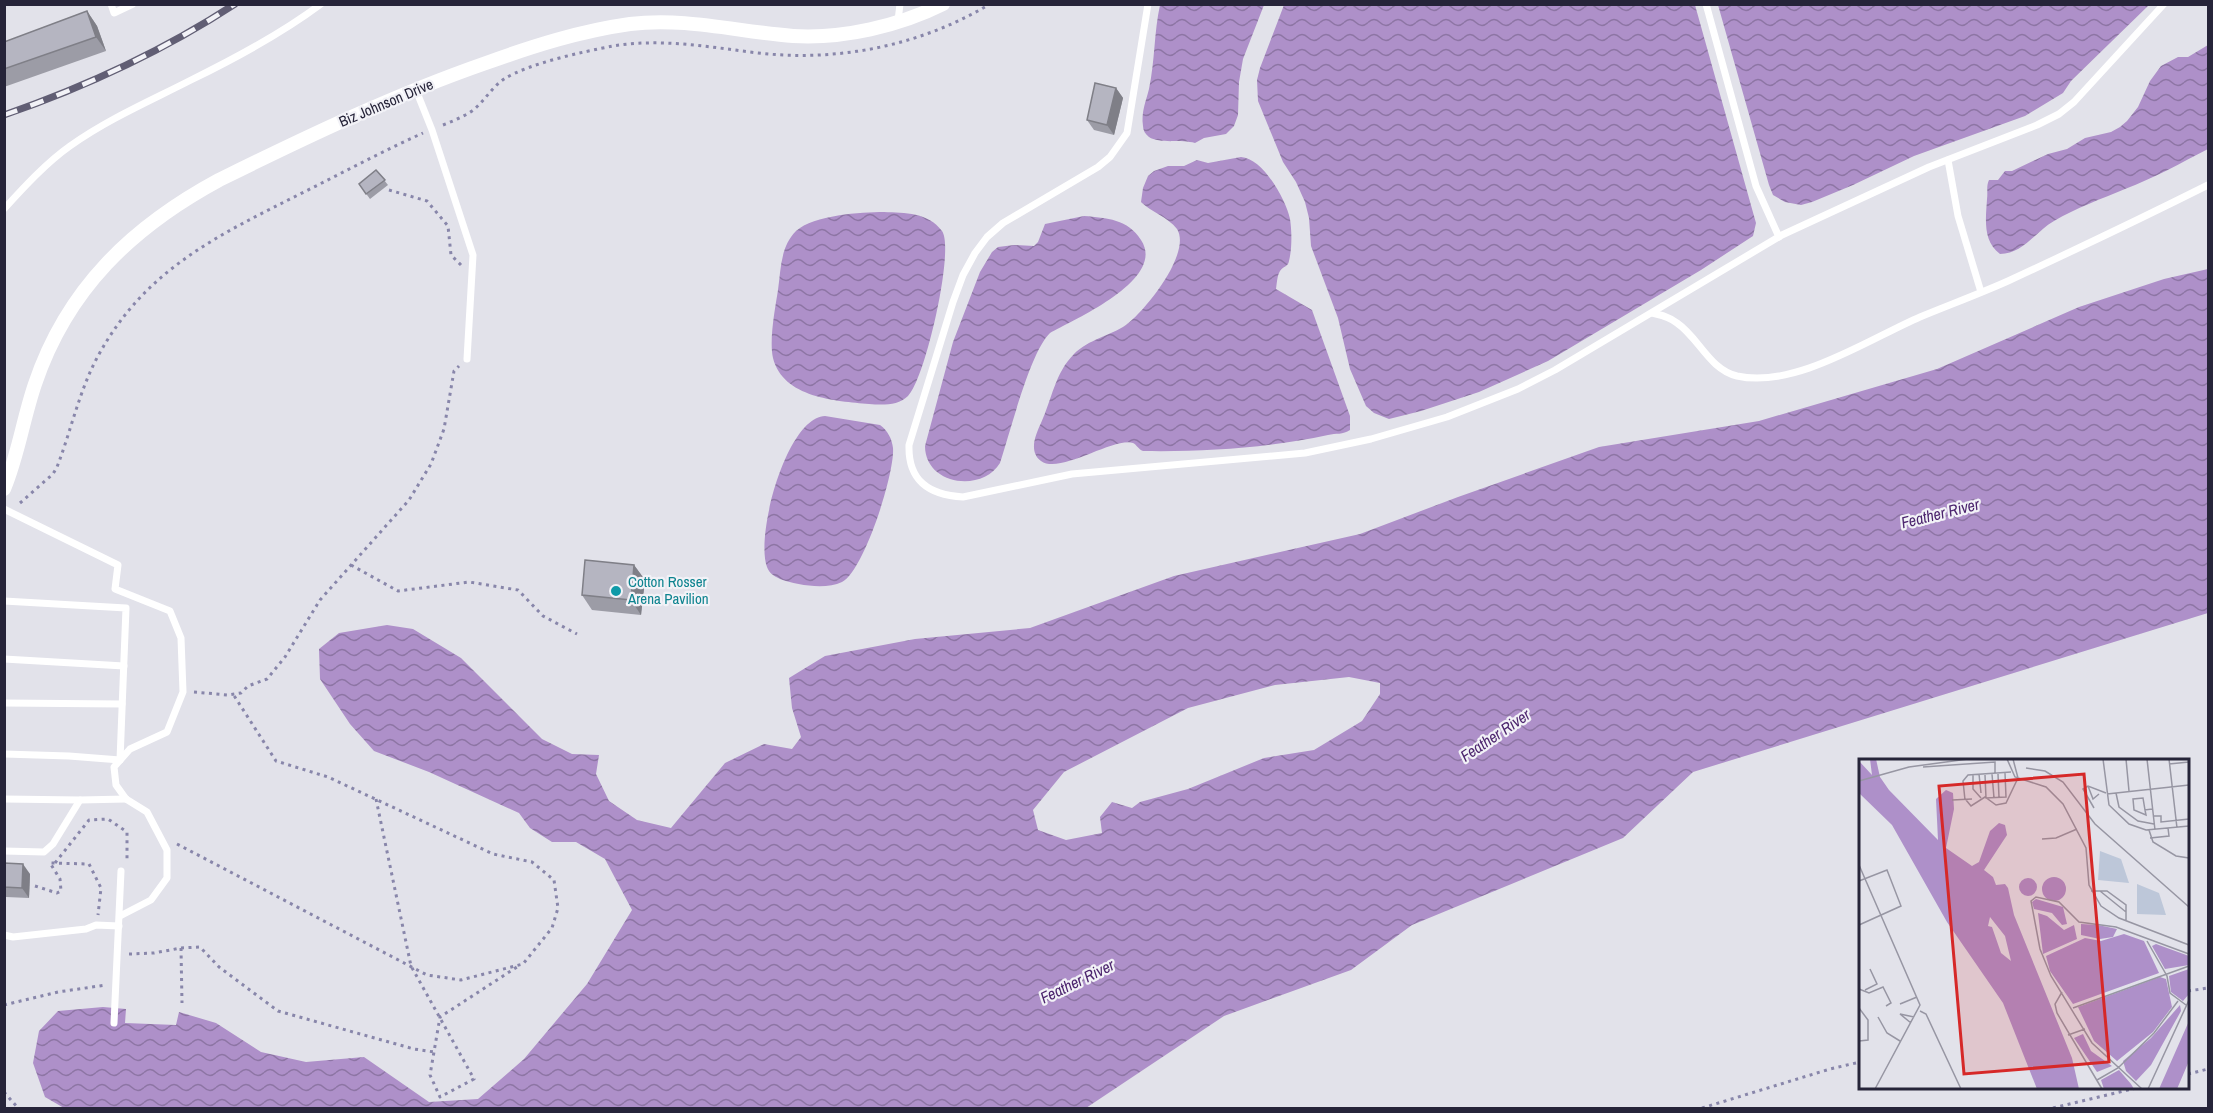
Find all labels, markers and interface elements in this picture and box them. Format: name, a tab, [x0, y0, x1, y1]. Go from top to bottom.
street label: Biz Johnson Drive	[335, 73, 436, 132]
water label: Feather River	[1899, 493, 1982, 533]
place label: Cotton Rosser Arena Pavilion	[627, 571, 709, 609]
marker: Cotton Rosser Arena Pavilion	[609, 584, 623, 598]
water label: Feather River	[1456, 703, 1535, 766]
inset map	[1859, 759, 2189, 1089]
water label: Feather River	[1036, 953, 1118, 1008]

